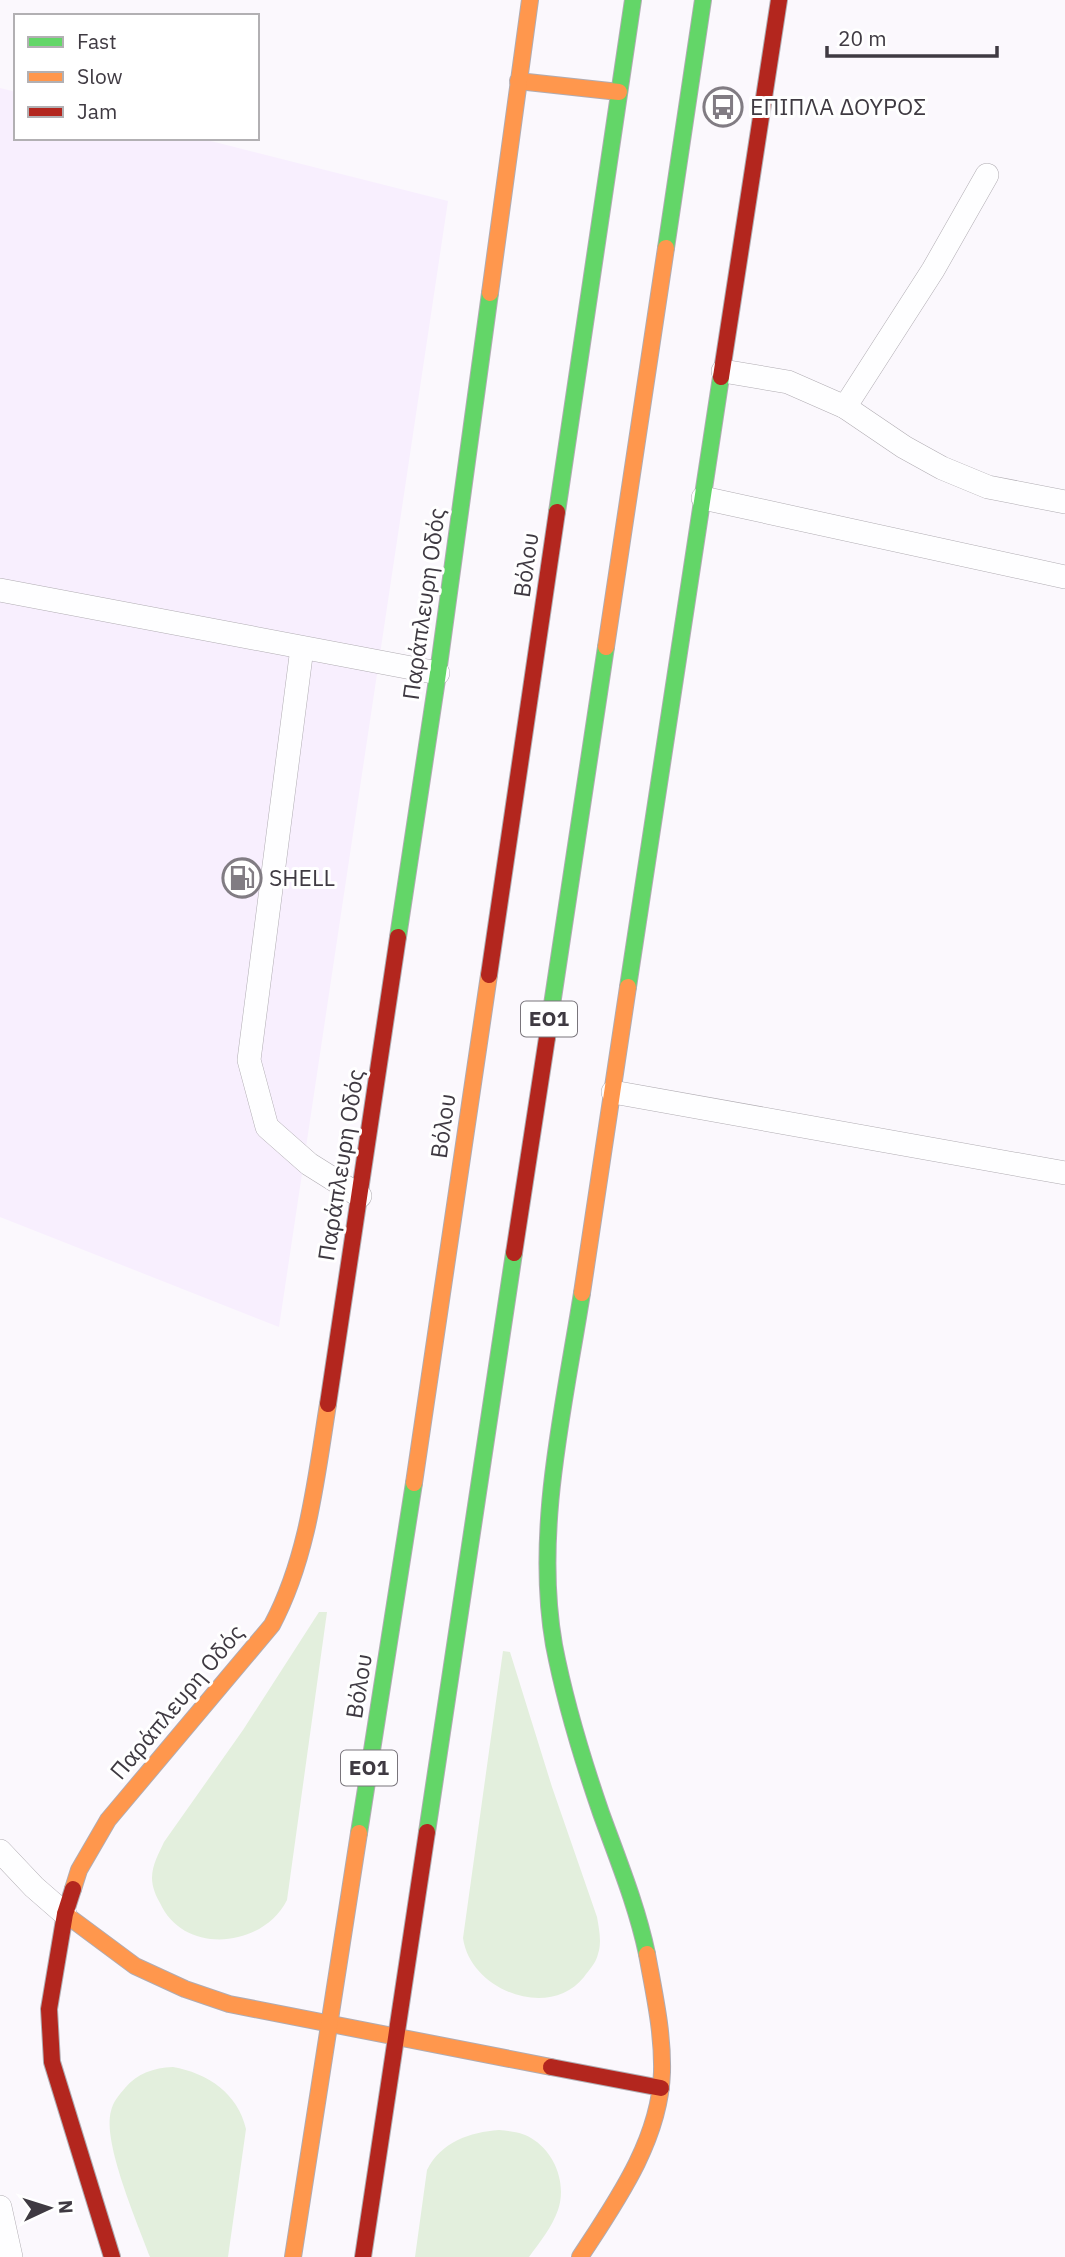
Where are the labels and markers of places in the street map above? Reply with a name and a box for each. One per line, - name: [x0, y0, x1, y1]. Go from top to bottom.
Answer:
- bus stop icon: ΕΠΙΠΛΑ ΔΟΥΡΟΣ: [702, 86, 744, 128]
- place label: ΕΠΙΠΛΑ ΔΟΥΡΟΣ: [750, 91, 926, 121]
- fuel station icon: SHELL: [221, 857, 263, 899]
- place label: SHELL: [269, 862, 335, 892]

